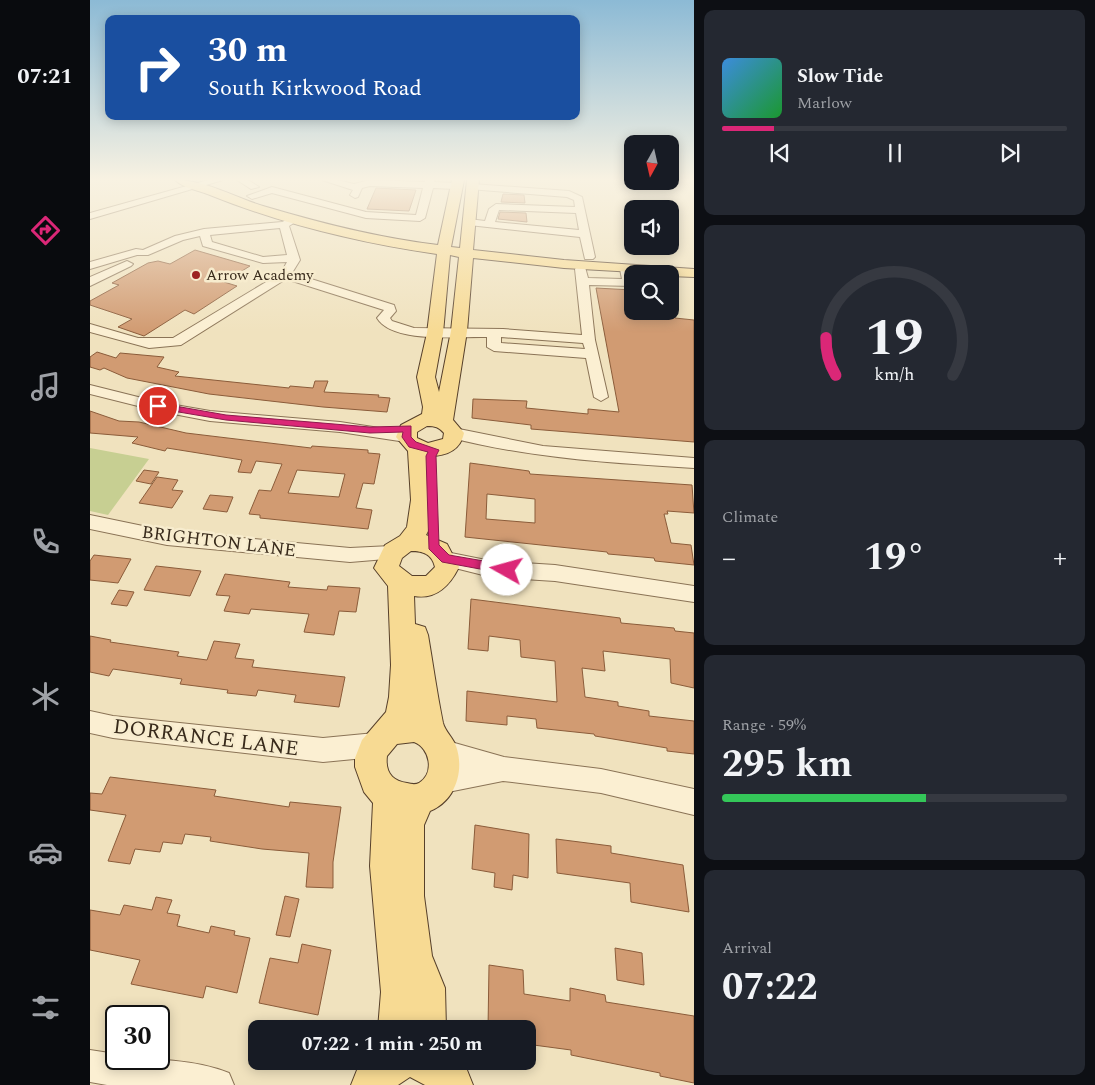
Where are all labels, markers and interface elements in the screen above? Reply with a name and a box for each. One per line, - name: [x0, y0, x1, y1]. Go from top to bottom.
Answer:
- text: 30 m: [208, 24, 288, 77]
- icon: right: [125, 35, 190, 100]
- text: 07:21: [17, 60, 73, 93]
- text: Slow Tide: [797, 62, 883, 91]
- text: South Kirkwood Road: [208, 72, 422, 105]
- text: Marlow: [797, 91, 852, 115]
- north arrow: [624, 135, 679, 190]
- map controls: [624, 135, 679, 320]
- icon: previous: [766, 139, 794, 167]
- icon: pause: [881, 139, 909, 167]
- icon: next: [996, 139, 1024, 167]
- button: sound: [624, 200, 679, 255]
- icon: directions: [28, 213, 63, 248]
- place label: Arrow Academy: [206, 264, 314, 287]
- button: search: [624, 265, 679, 320]
- marker: Arrow Academy: [190, 269, 202, 281]
- text: 19: [865, 299, 924, 378]
- text: km/h: [874, 361, 915, 388]
- icon: music: [28, 369, 63, 404]
- pin: [137, 385, 179, 427]
- icon: arrive: [144, 392, 172, 420]
- text: Climate: [722, 505, 778, 529]
- street label: BRIGHTON LANE: [140, 519, 298, 564]
- icon: phone: [28, 524, 63, 559]
- text: 19°: [864, 529, 925, 587]
- text: −: [722, 537, 736, 580]
- text: +: [1053, 537, 1067, 580]
- position arrow: [480, 543, 532, 595]
- icon: climate: [28, 679, 63, 714]
- street label: DORRANCE LANE: [111, 711, 301, 765]
- text: Range · 59%: [722, 713, 806, 737]
- text: 295 km: [722, 736, 853, 794]
- icon: car: [28, 835, 63, 870]
- text: Arrival: [722, 936, 772, 960]
- text: 07:22: [722, 959, 817, 1017]
- icon: filters: [28, 990, 63, 1025]
- speed limit sign: 30: [105, 1005, 170, 1070]
- text: 07:22 · 1 min · 250 m: [302, 1030, 482, 1059]

